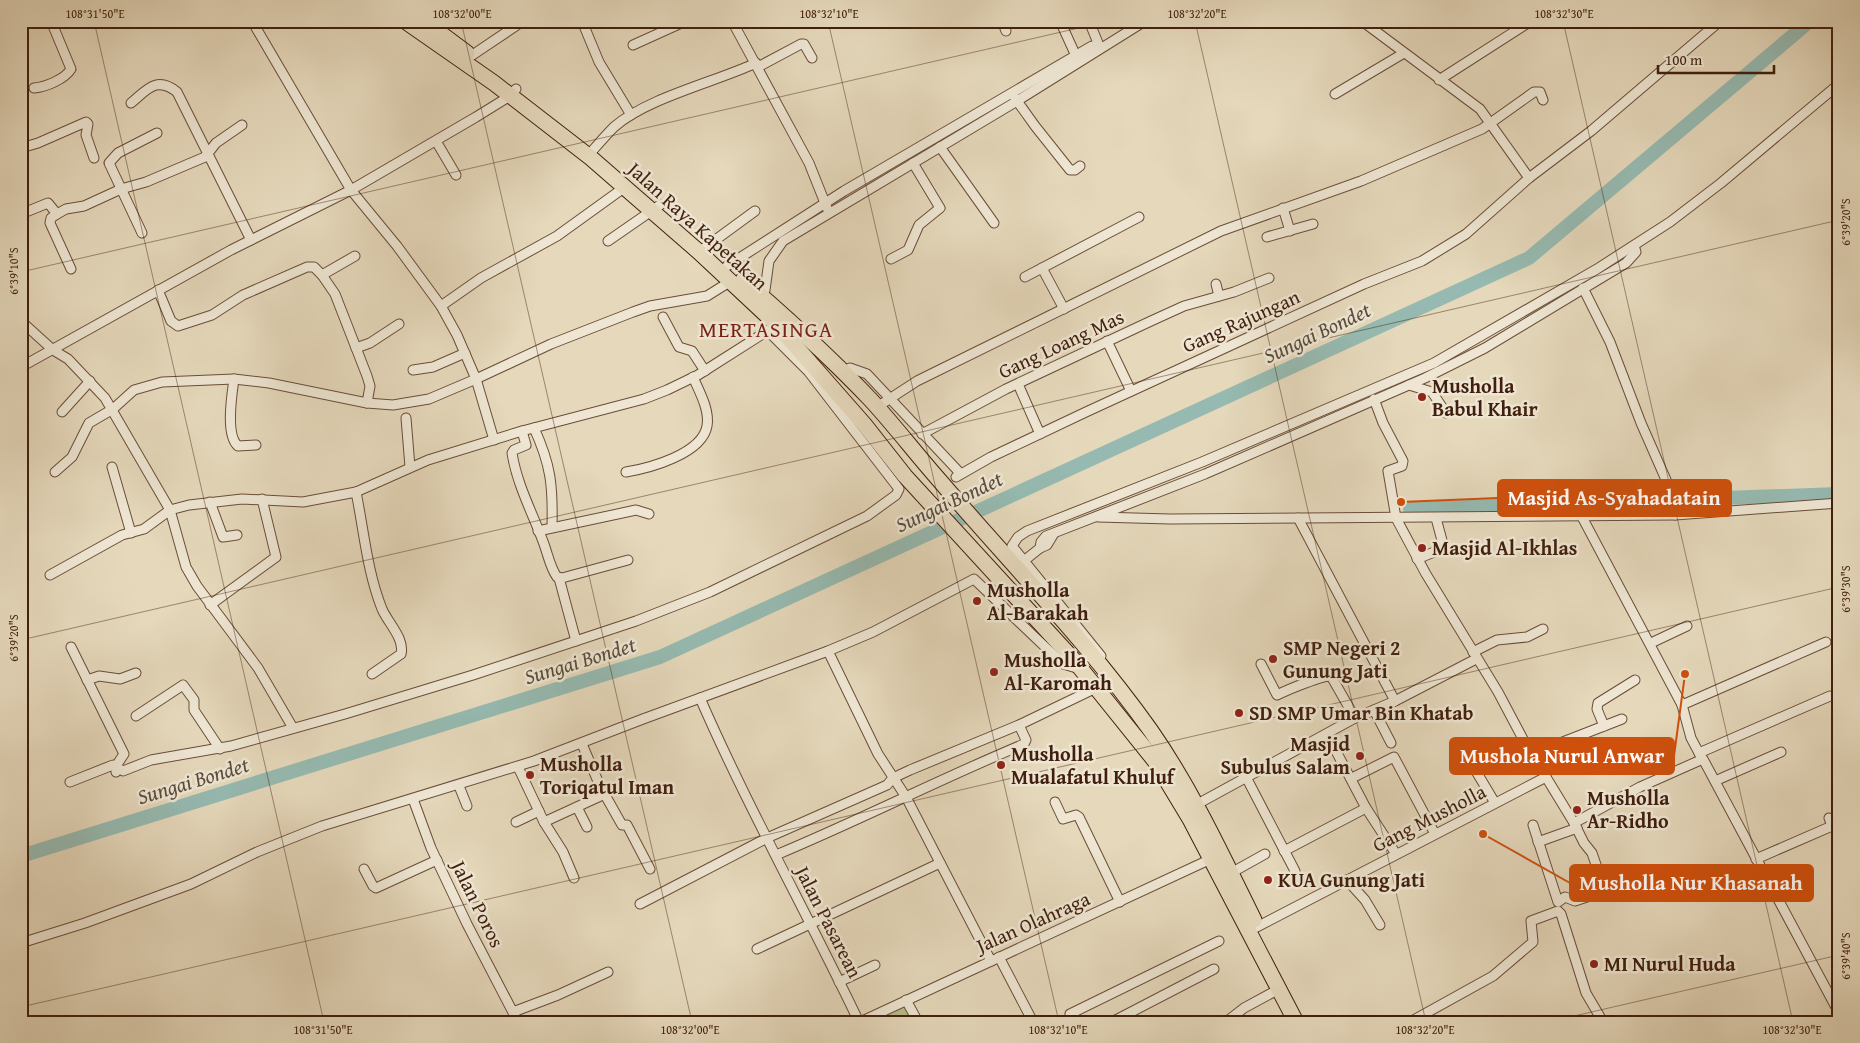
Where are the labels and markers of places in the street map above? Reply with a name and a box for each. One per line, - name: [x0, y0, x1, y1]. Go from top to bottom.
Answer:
- place label: Musholla Babul Khair: [1432, 371, 1538, 423]
- marker: Musholla Babul Khair: [1416, 391, 1428, 403]
- callout: Masjid As-Syahadatain: [1498, 480, 1731, 516]
- place label: Masjid Al-Ikhlas: [1432, 533, 1577, 562]
- marker: Masjid Al-Ikhlas: [1416, 542, 1428, 554]
- place label: Musholla Al-Barakah: [987, 575, 1089, 627]
- marker: Musholla Al-Barakah: [971, 595, 983, 607]
- place label: SMP Negeri 2 Gunung Jati: [1283, 633, 1400, 685]
- place label: Musholla Al-Karomah: [1004, 645, 1112, 697]
- marker: SMP Negeri 2 Gunung Jati: [1267, 653, 1279, 665]
- marker: Musholla Al-Karomah: [988, 666, 1000, 678]
- place label: SD SMP Umar Bin Khatab: [1249, 698, 1473, 727]
- marker: SD SMP Umar Bin Khatab: [1233, 707, 1245, 719]
- place label: Masjid Subulus Salam: [1221, 729, 1351, 781]
- callout: Mushola Nurul Anwar: [1450, 738, 1674, 774]
- place label: Musholla Mualafatul Khuluf: [1011, 739, 1176, 791]
- place label: Musholla Toriqatul Iman: [540, 749, 674, 801]
- marker: Masjid Subulus Salam: [1354, 750, 1366, 762]
- marker: Musholla Mualafatul Khuluf: [995, 759, 1007, 771]
- marker: Musholla Toriqatul Iman: [524, 769, 536, 781]
- place label: Musholla Ar-Ridho: [1587, 783, 1670, 835]
- marker: Musholla Ar-Ridho: [1571, 804, 1583, 816]
- place label: KUA Gunung Jati: [1278, 865, 1425, 894]
- callout: Musholla Nur Khasanah: [1570, 865, 1813, 901]
- marker: KUA Gunung Jati: [1262, 874, 1274, 886]
- place label: MI Nurul Huda: [1604, 949, 1736, 978]
- marker: MI Nurul Huda: [1588, 958, 1600, 970]

